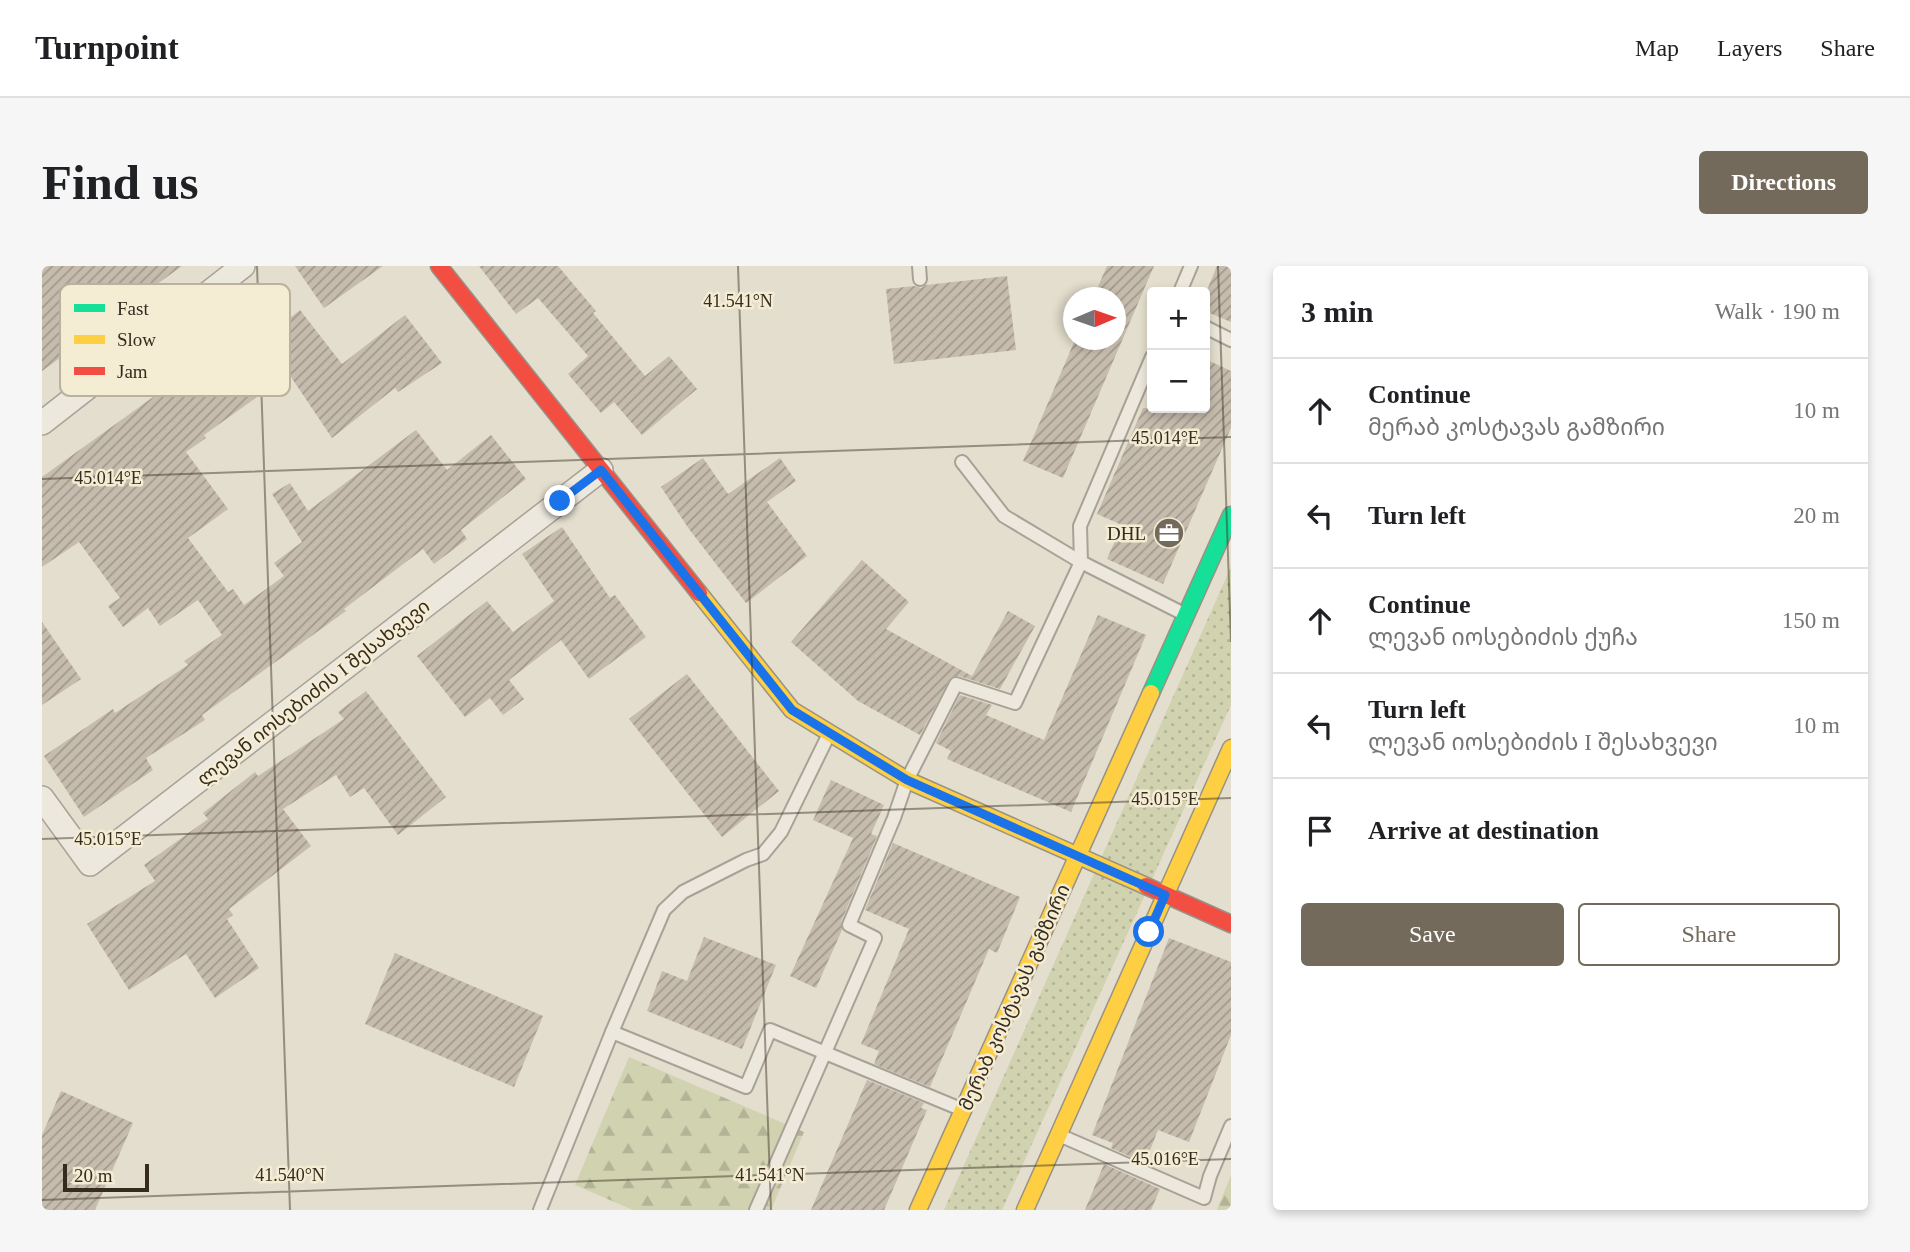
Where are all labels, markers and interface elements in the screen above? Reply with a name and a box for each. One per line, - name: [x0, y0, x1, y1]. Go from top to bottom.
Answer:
- text: Turnpoint: [35, 30, 179, 66]
- text: Map: [1635, 35, 1679, 61]
- text: Layers: [1717, 35, 1782, 61]
- text: Share: [1820, 35, 1875, 61]
- button: Directions: [1699, 151, 1868, 214]
- text: Find us: [42, 155, 199, 210]
- legend: [60, 284, 290, 396]
- north arrow: [1063, 287, 1126, 350]
- map controls: [1147, 287, 1210, 413]
- button: +: [1147, 287, 1210, 350]
- text: 41.541°N: [703, 291, 773, 311]
- text: 3 min: [1301, 295, 1374, 328]
- text: Fast: [117, 298, 149, 319]
- text: Walk · 190 m: [1715, 299, 1840, 324]
- text: Slow: [117, 329, 156, 350]
- button: −: [1147, 350, 1210, 413]
- text: Jam: [117, 361, 148, 382]
- text: Continue: [1368, 380, 1471, 409]
- icon: ahead: [1301, 392, 1339, 430]
- text: 10 m: [1793, 398, 1840, 423]
- text: მერაბ კოსტავას გამზირი: [1368, 415, 1665, 440]
- text: 45.014°E: [1131, 428, 1199, 448]
- text: 45.014°E: [74, 468, 142, 488]
- route end: [544, 485, 575, 516]
- icon: left: [1301, 497, 1339, 535]
- text: Turn left: [1368, 501, 1466, 530]
- text: 20 m: [1793, 503, 1840, 528]
- office icon: DHL: [1152, 516, 1186, 550]
- place label: DHL: [1107, 523, 1146, 544]
- text: Continue: [1368, 590, 1471, 619]
- street label: ლევან იოსებიძის I შესახვევი: [193, 595, 435, 791]
- icon: ahead: [1301, 602, 1339, 640]
- text: 150 m: [1782, 608, 1840, 633]
- text: ლევან იოსებიძის ქუჩა: [1368, 625, 1638, 650]
- text: Turn left: [1368, 695, 1466, 724]
- icon: left: [1301, 707, 1339, 745]
- text: 10 m: [1793, 713, 1840, 738]
- text: ლევან იოსებიძის I შესახვევი: [1368, 730, 1718, 755]
- text: 45.015°E: [1131, 789, 1199, 809]
- icon: arrive: [1301, 812, 1339, 850]
- text: Arrive at destination: [1368, 816, 1599, 845]
- text: 45.015°E: [74, 829, 142, 849]
- street label: მერაბ კოსტავას გამზირი: [955, 881, 1075, 1114]
- button: Save: [1301, 903, 1564, 966]
- button: Share: [1578, 903, 1840, 966]
- route start: [1133, 916, 1164, 947]
- text: 45.016°E: [1131, 1149, 1199, 1169]
- scale bar: [63, 1161, 149, 1193]
- text: 20 m: [74, 1165, 113, 1186]
- text: 41.540°N: [255, 1165, 325, 1185]
- text: 41.541°N: [735, 1165, 805, 1185]

